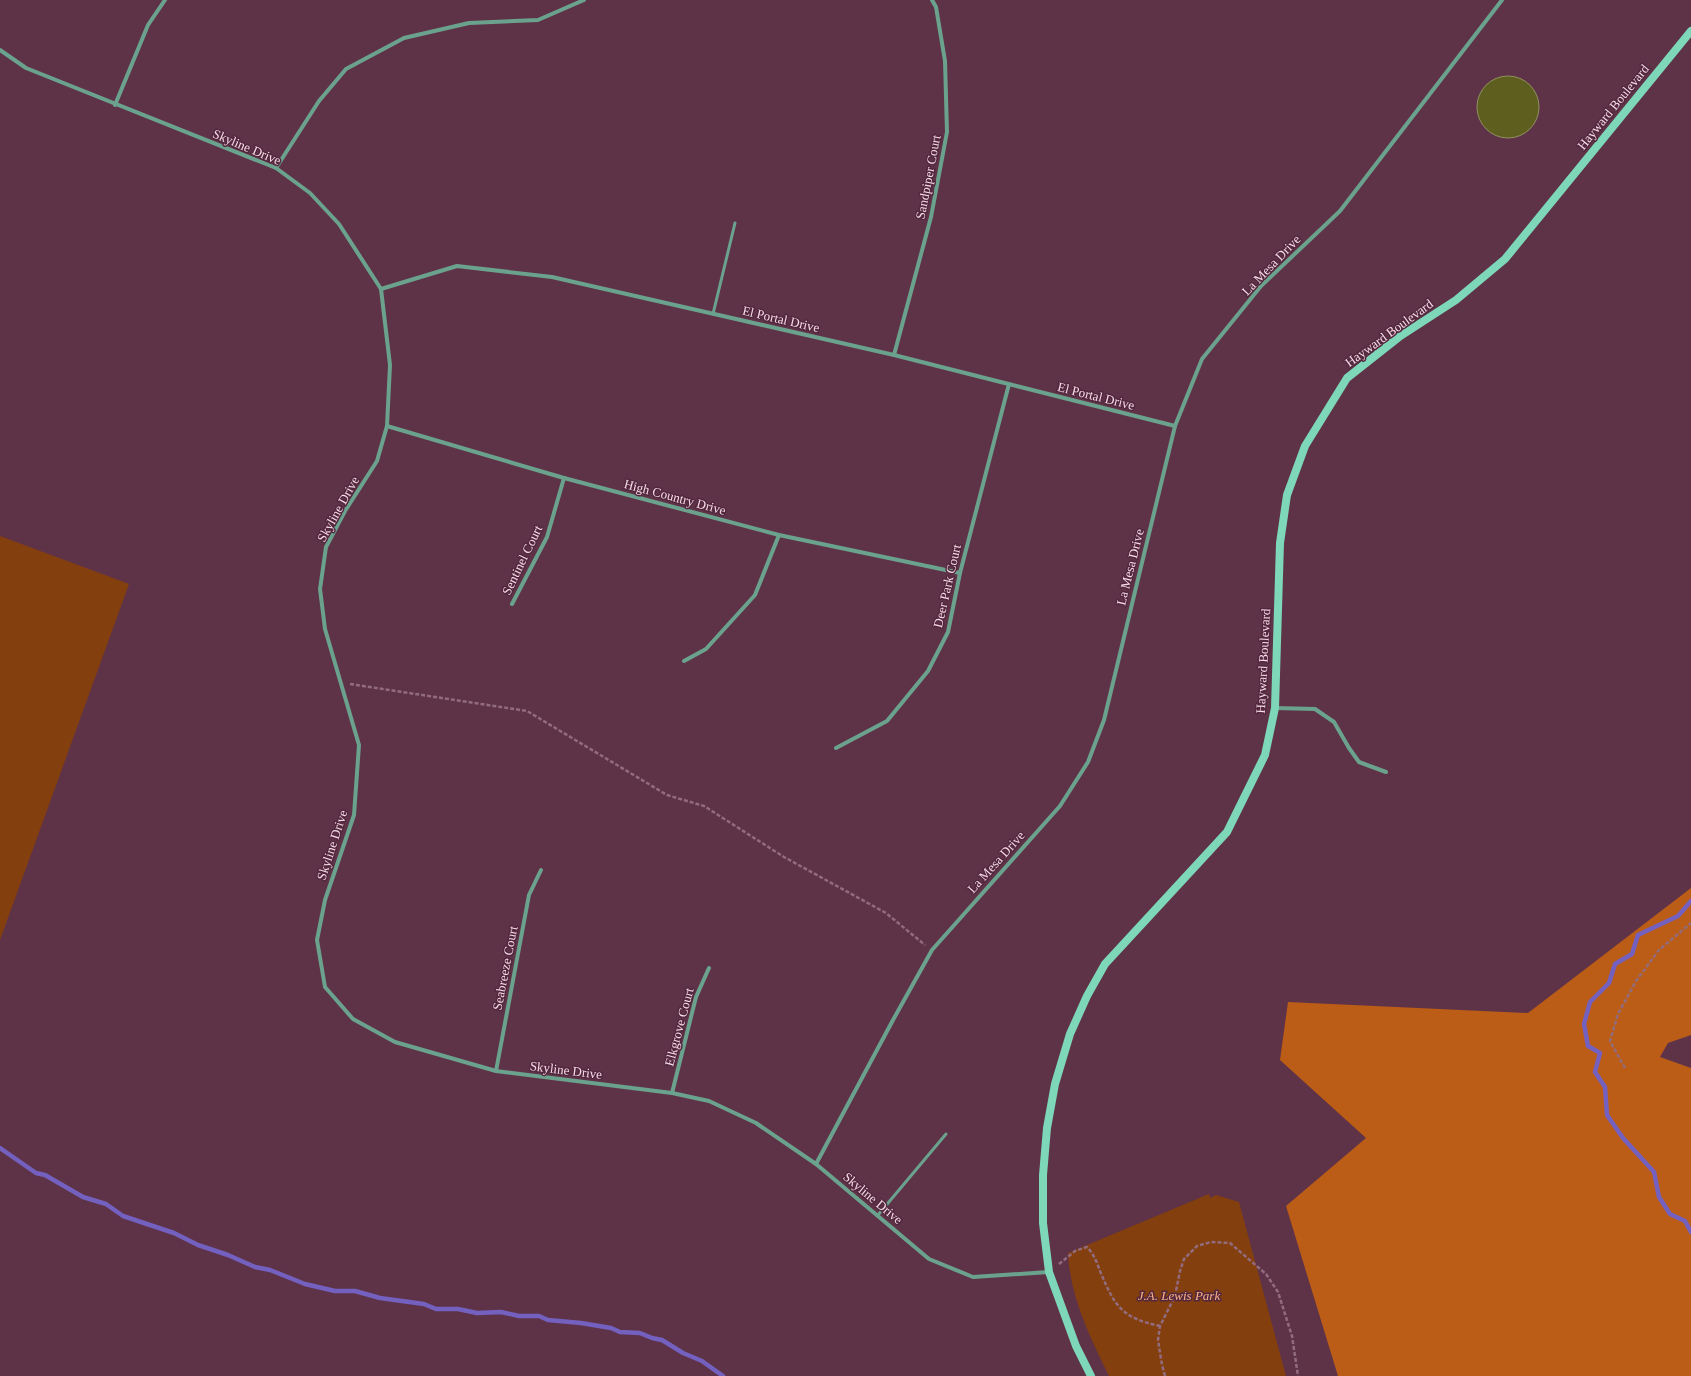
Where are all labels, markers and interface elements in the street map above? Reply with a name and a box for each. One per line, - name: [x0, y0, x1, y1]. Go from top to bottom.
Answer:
- street label: Hayward Boulevard: [1574, 61, 1652, 153]
- street label: Skyline Drive: [211, 126, 284, 168]
- street label: Sandpiper Court: [912, 133, 944, 220]
- street label: La Mesa Drive: [1239, 232, 1304, 298]
- street label: Hayward Boulevard: [1342, 296, 1436, 370]
- street label: El Portal Drive: [741, 303, 821, 335]
- street label: El Portal Drive: [1056, 379, 1136, 413]
- street label: Skyline Drive: [314, 473, 362, 544]
- street label: High Country Drive: [622, 476, 728, 518]
- street label: Sentinel Court: [499, 522, 545, 597]
- street label: La Mesa Drive: [1113, 527, 1147, 607]
- street label: Deer Park Court: [930, 542, 964, 629]
- street label: Hayward Boulevard: [1253, 608, 1273, 714]
- street label: Skyline Drive: [314, 808, 350, 882]
- street label: La Mesa Drive: [964, 828, 1028, 896]
- street label: Seabreeze Court: [489, 924, 521, 1011]
- street label: Elkgrove Court: [661, 986, 697, 1068]
- street label: Skyline Drive: [529, 1058, 603, 1082]
- street label: Skyline Drive: [840, 1169, 906, 1227]
- park label: J.A. Lewis Park: [1138, 1288, 1220, 1303]

